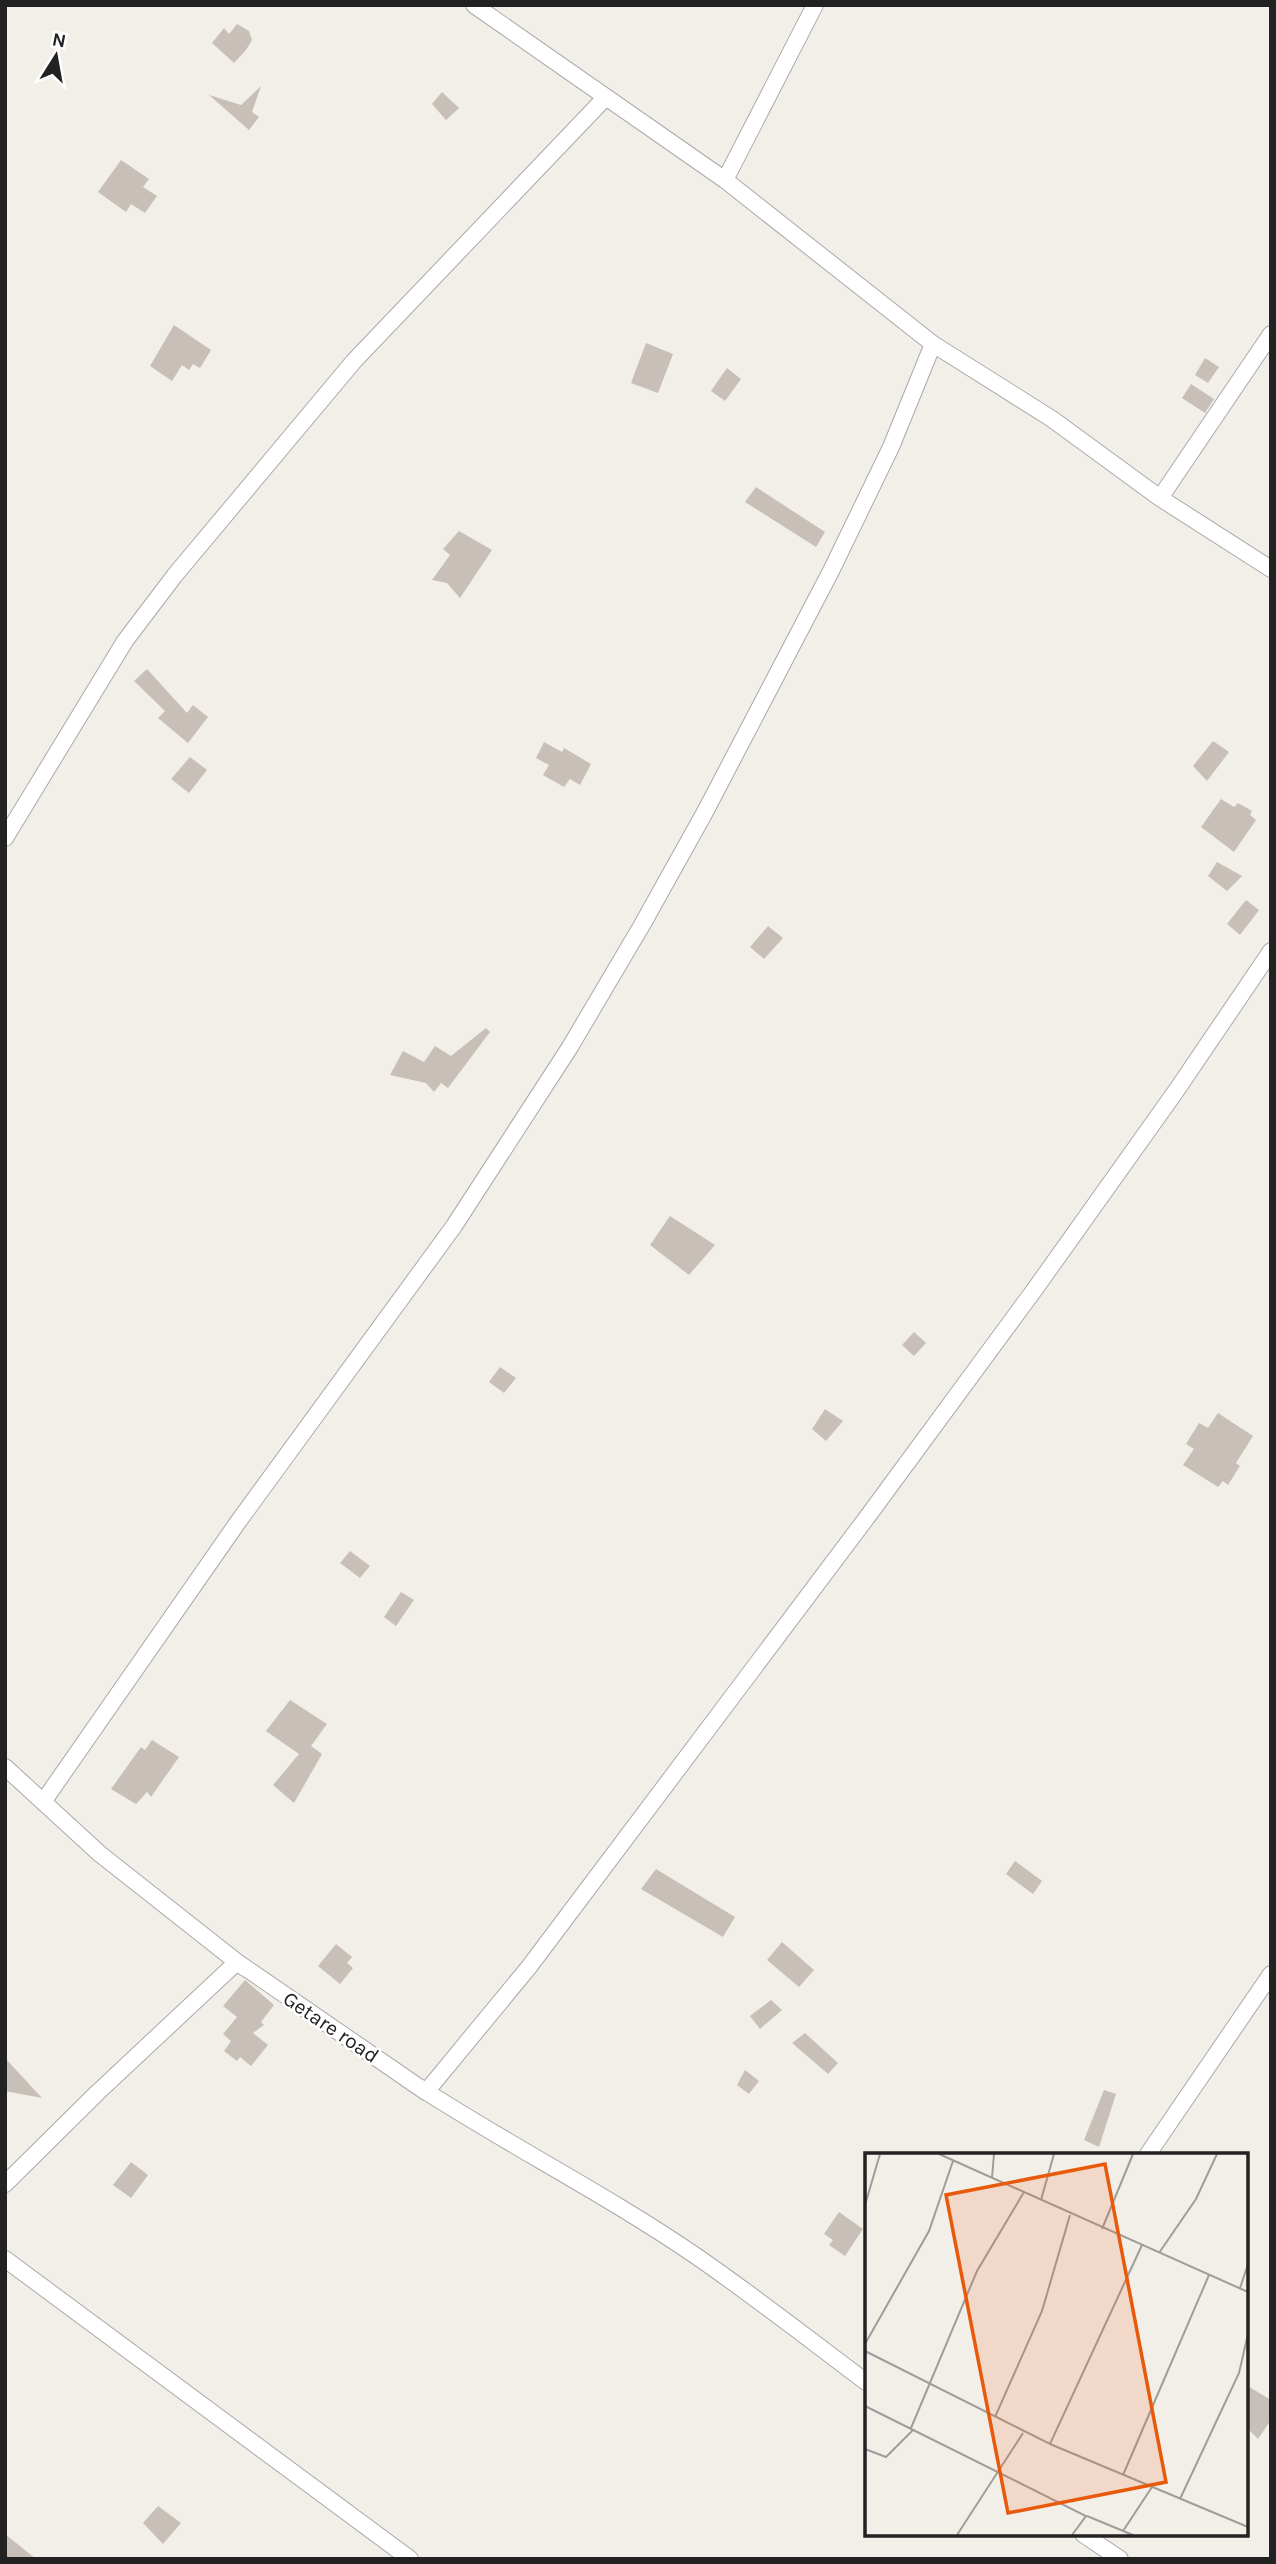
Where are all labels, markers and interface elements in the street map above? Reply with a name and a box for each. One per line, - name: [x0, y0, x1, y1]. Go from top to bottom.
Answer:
- north arrow: [21, 21, 91, 91]
- text: N: [50, 28, 68, 52]
- street label: Getare road: [279, 1986, 383, 2068]
- inset map: [865, 2153, 1248, 2536]

